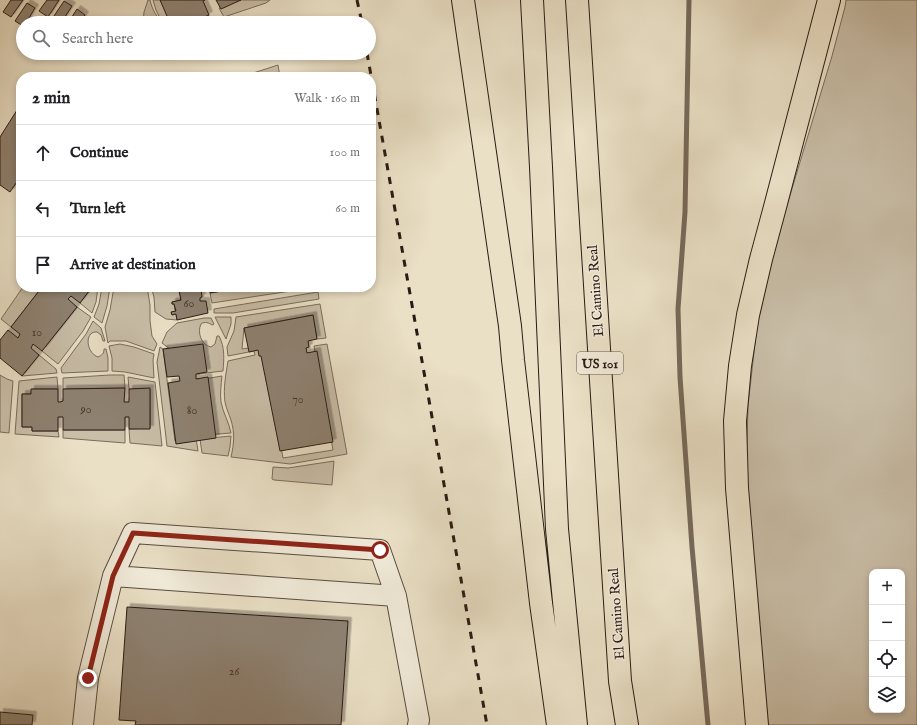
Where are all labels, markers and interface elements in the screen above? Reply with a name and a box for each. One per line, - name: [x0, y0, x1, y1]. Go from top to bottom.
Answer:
- search box: [16, 16, 376, 60]
- icon: search: [30, 27, 52, 49]
- text: Search here: [62, 29, 133, 48]
- text: 2 min: [32, 88, 70, 109]
- text: Walk · 160 m: [294, 90, 360, 107]
- icon: ahead: [32, 142, 54, 164]
- text: Continue: [70, 143, 128, 162]
- text: 100 m: [330, 144, 360, 161]
- icon: left: [32, 198, 54, 220]
- text: Turn left: [70, 199, 126, 218]
- text: 60 m: [335, 200, 360, 217]
- street label: El Camino Real: [584, 244, 608, 338]
- icon: arrive: [32, 254, 54, 276]
- text: Arrive at destination: [70, 255, 196, 274]
- house number: 60: [184, 296, 195, 311]
- house number: 10: [32, 325, 42, 340]
- road number: US 101: [577, 352, 623, 374]
- house number: 70: [292, 392, 304, 407]
- house number: 90: [79, 402, 92, 417]
- house number: 80: [187, 403, 197, 418]
- route start: [371, 541, 389, 559]
- street label: El Camino Real: [605, 567, 629, 661]
- map controls: [869, 569, 905, 713]
- button: +: [869, 569, 905, 605]
- button: −: [869, 605, 905, 641]
- button: locate: [869, 641, 905, 677]
- house number: 26: [229, 664, 240, 679]
- route end: [79, 669, 97, 687]
- button: layers: [869, 677, 905, 713]

